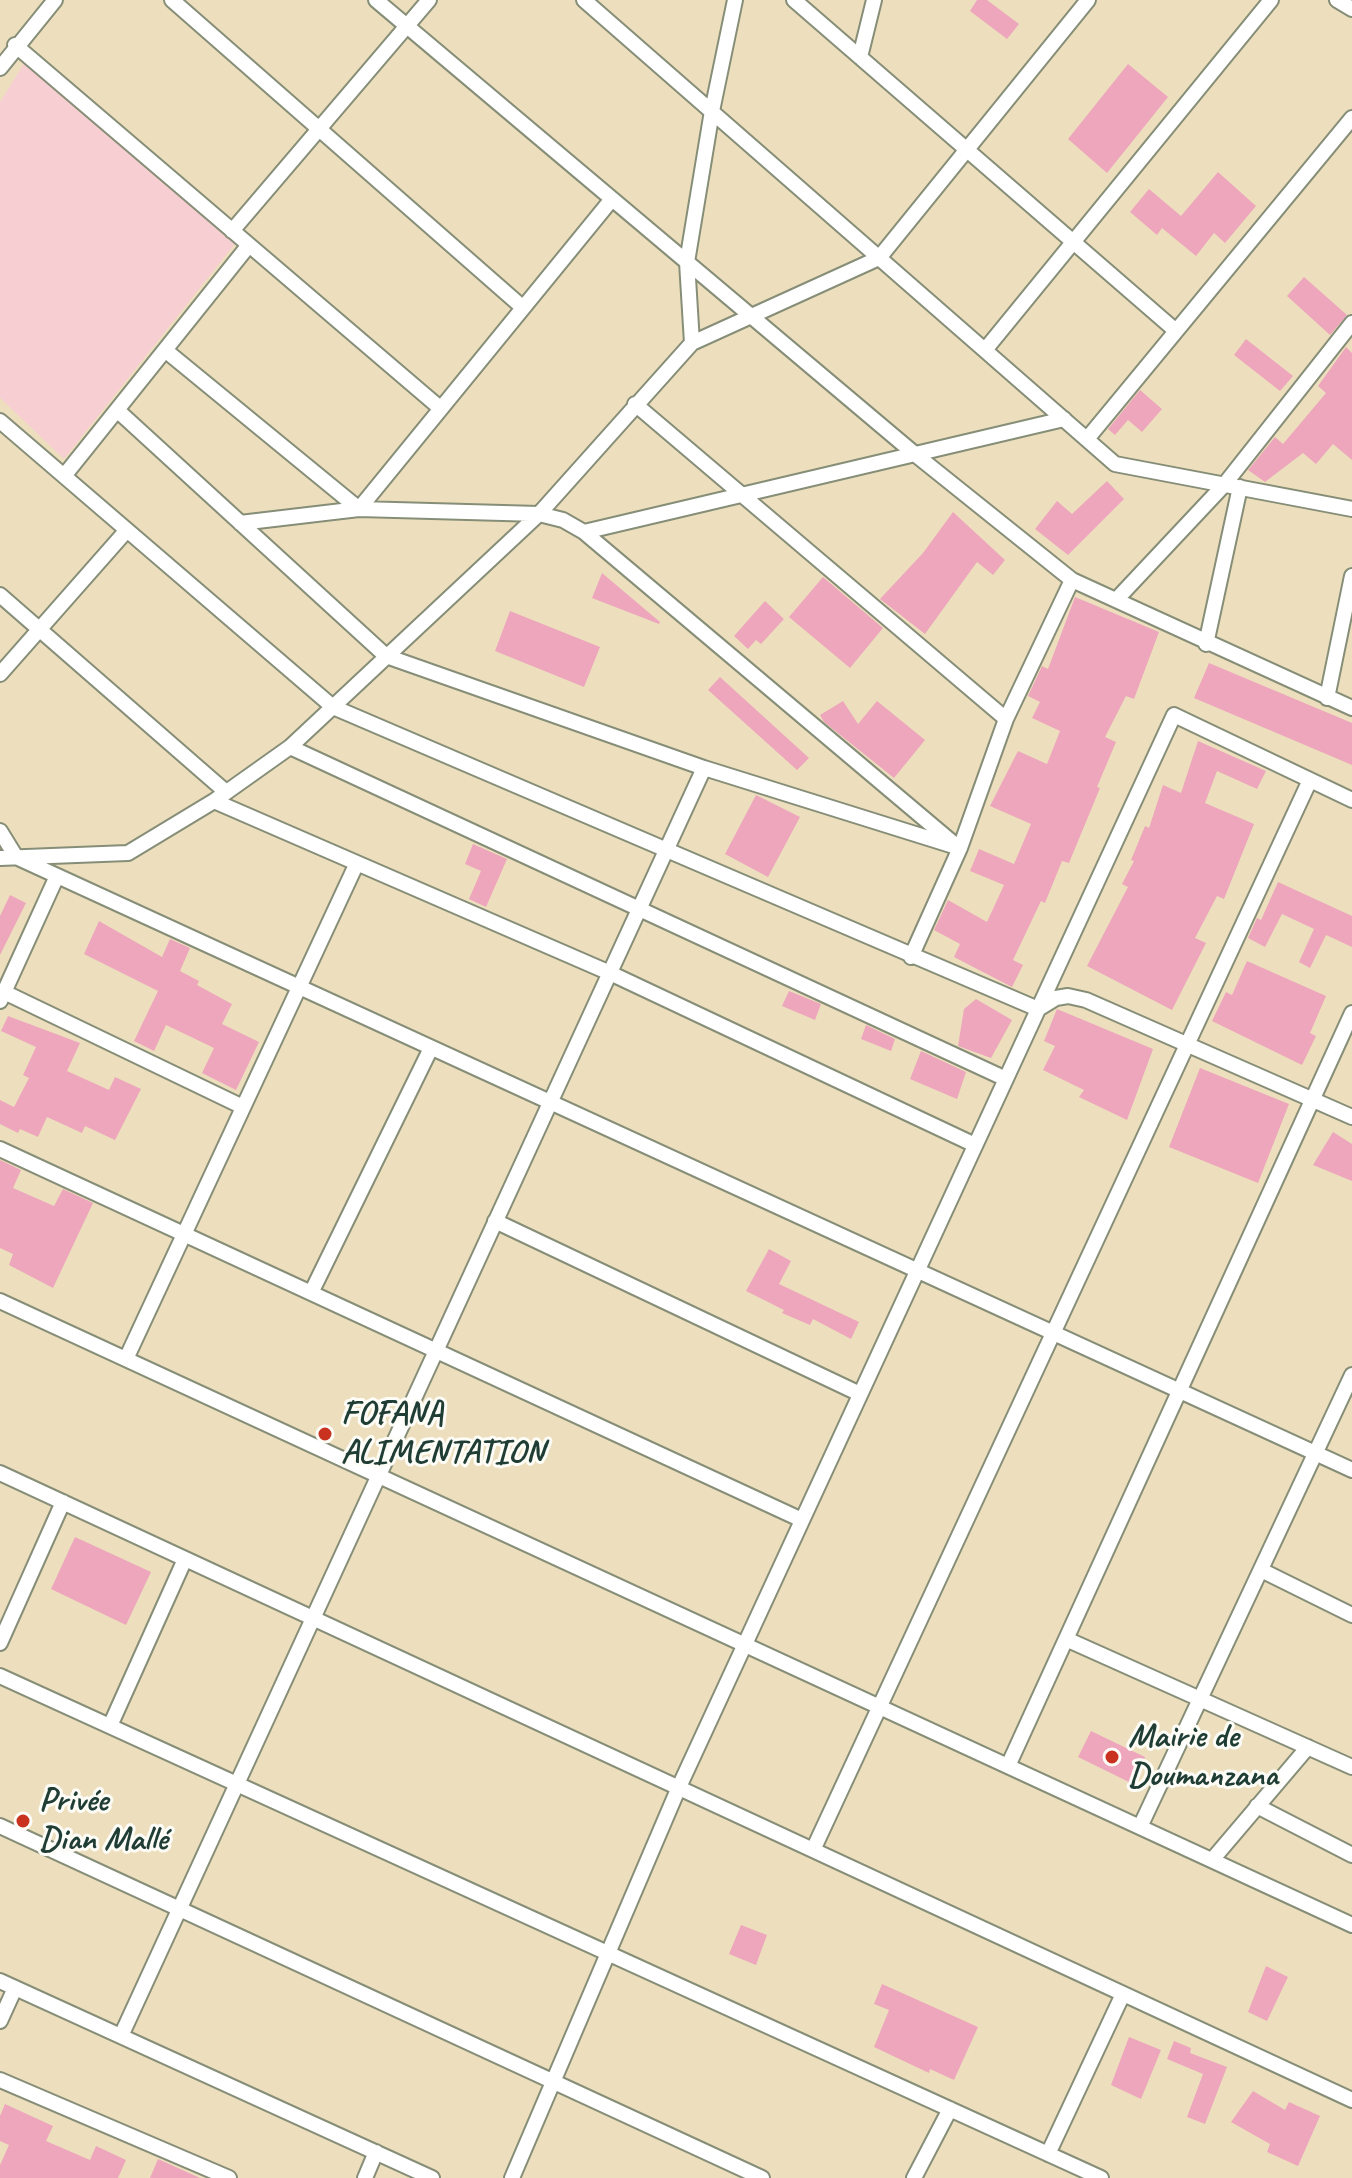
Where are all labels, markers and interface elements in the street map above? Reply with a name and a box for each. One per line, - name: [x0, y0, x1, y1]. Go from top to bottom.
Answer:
- place label: FOFANA ALIMENTATION: [341, 1394, 545, 1474]
- marker: FOFANA ALIMENTATION: [316, 1425, 334, 1443]
- place label: Mairie de Doumanzana: [1128, 1717, 1278, 1796]
- marker: Mairie de Doumanzana: [1103, 1748, 1121, 1766]
- place label: Privée Dian Mallé: [39, 1781, 167, 1860]
- marker: Privée Dian Mallé: [14, 1812, 32, 1830]

